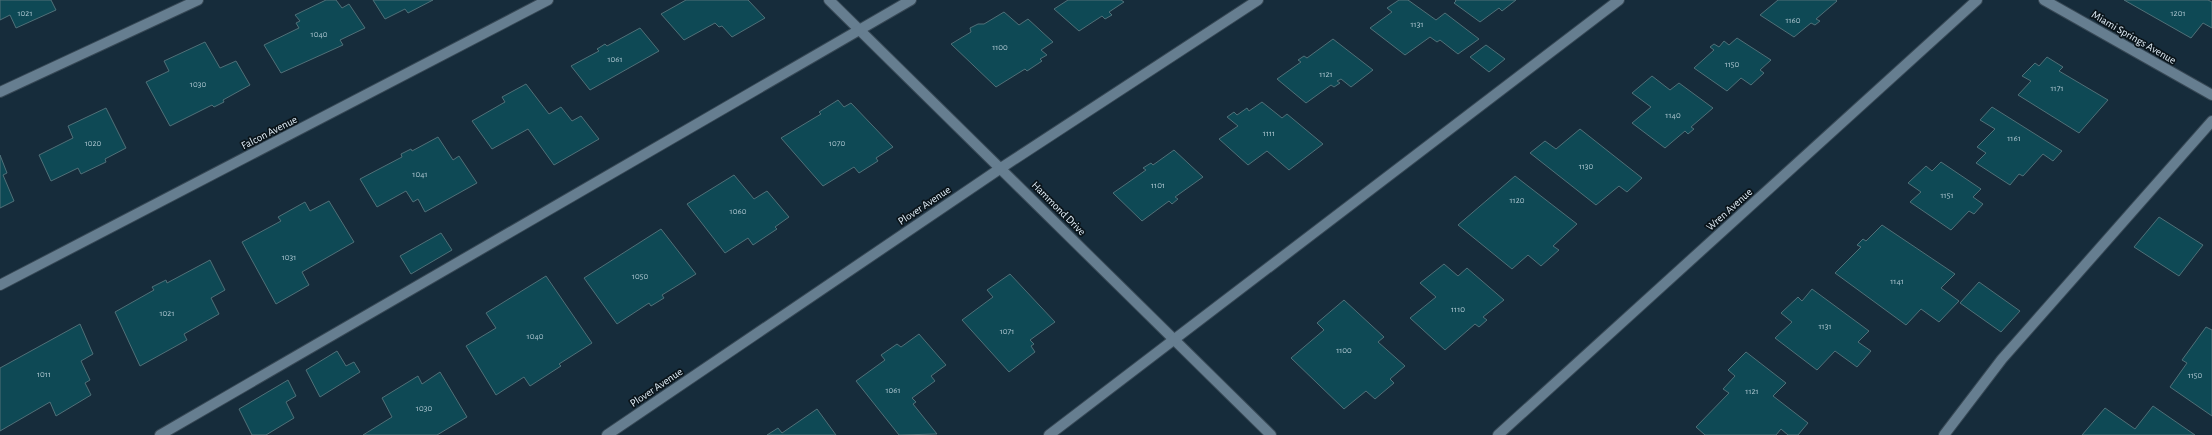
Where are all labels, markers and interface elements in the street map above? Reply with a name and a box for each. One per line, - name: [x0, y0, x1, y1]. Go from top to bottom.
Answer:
- house number: 1021: [17, 9, 33, 18]
- street label: Miami Springs Avenue: [2090, 9, 2178, 66]
- house number: 1201: [2170, 9, 2186, 18]
- house number: 1160: [1785, 16, 1801, 25]
- house number: 1131: [1411, 20, 1424, 29]
- house number: 1040: [311, 30, 328, 39]
- house number: 1100: [992, 43, 1008, 52]
- house number: 1061: [607, 55, 623, 64]
- house number: 1150: [1725, 60, 1740, 69]
- house number: 1121: [1319, 70, 1333, 79]
- house number: 1030: [190, 80, 206, 89]
- house number: 1171: [2050, 84, 2064, 93]
- house number: 1140: [1665, 111, 1681, 120]
- street label: Falcon Avenue: [239, 114, 299, 151]
- house number: 1111: [1263, 129, 1275, 138]
- house number: 1161: [2007, 134, 2021, 143]
- house number: 1020: [85, 139, 102, 148]
- house number: 1070: [829, 139, 845, 148]
- house number: 1130: [1579, 162, 1594, 171]
- house number: 1041: [412, 170, 428, 179]
- street label: Hammond Drive: [1030, 179, 1088, 237]
- house number: 1101: [1151, 181, 1165, 190]
- street label: Plover Avenue: [896, 184, 953, 227]
- street label: Wren Avenue: [1704, 186, 1754, 233]
- house number: 1151: [1940, 191, 1954, 200]
- house number: 1120: [1509, 196, 1525, 205]
- house number: 1060: [730, 207, 747, 216]
- house number: 1031: [282, 253, 296, 262]
- house number: 1050: [632, 272, 648, 281]
- house number: 1141: [1890, 277, 1904, 286]
- house number: 1110: [1451, 305, 1465, 314]
- house number: 1021: [159, 309, 175, 318]
- house number: 1131: [1819, 322, 1832, 331]
- house number: 1071: [1000, 327, 1014, 336]
- house number: 1040: [527, 332, 544, 341]
- house number: 1100: [1336, 346, 1352, 355]
- street label: Plover Avenue: [628, 366, 685, 409]
- house number: 1011: [37, 370, 51, 379]
- house number: 1150: [2188, 371, 2203, 380]
- house number: 1061: [885, 386, 901, 395]
- house number: 1121: [1745, 387, 1759, 396]
- house number: 1030: [416, 404, 432, 413]

